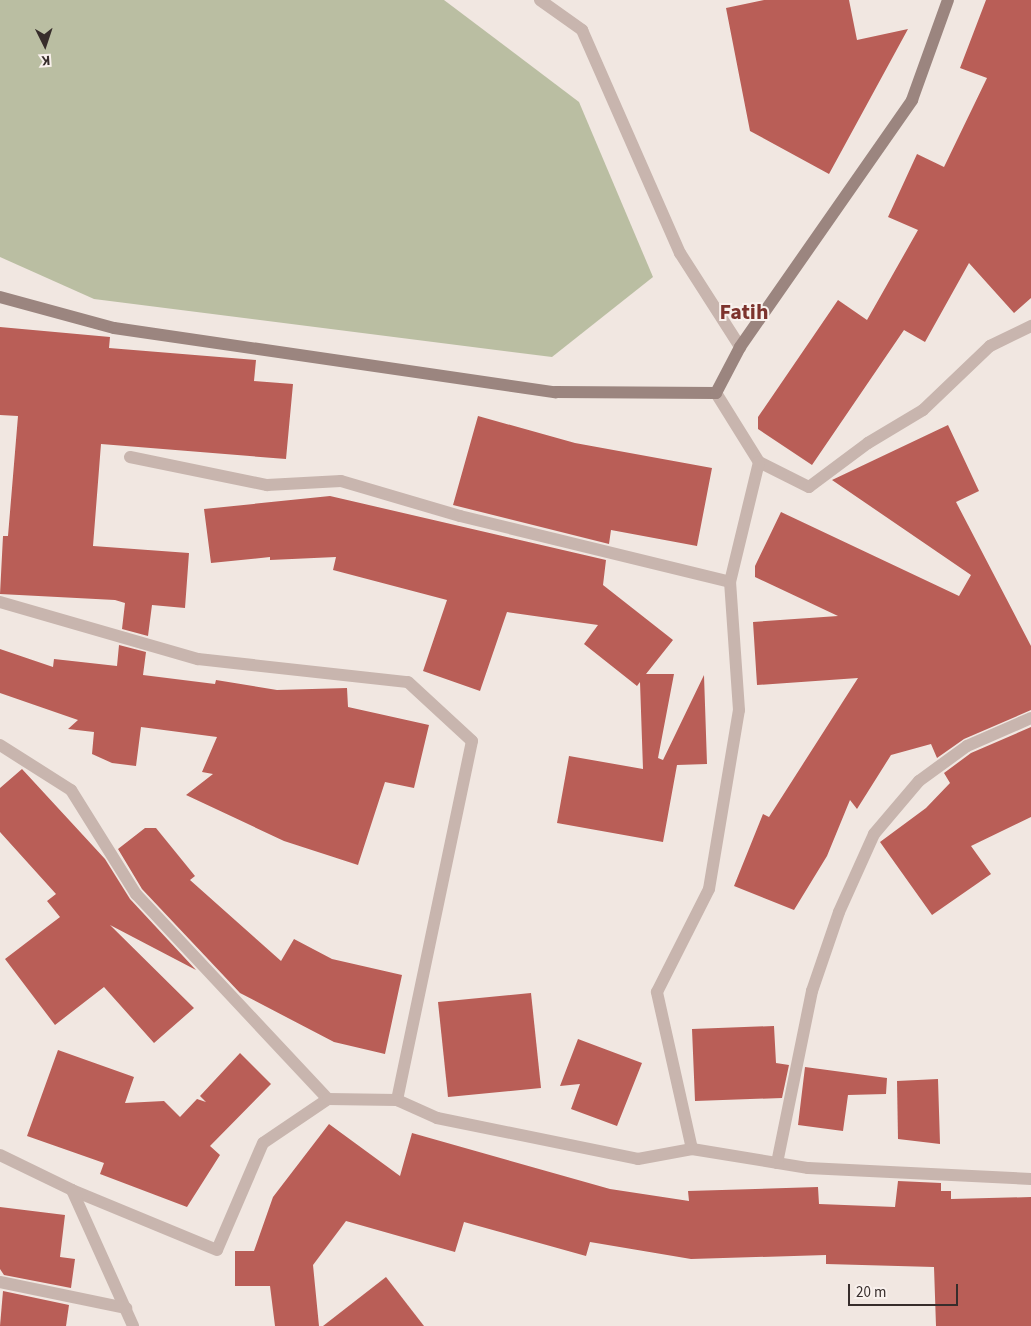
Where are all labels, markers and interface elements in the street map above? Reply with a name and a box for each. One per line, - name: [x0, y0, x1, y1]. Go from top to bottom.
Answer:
- north arrow: [20, 20, 70, 70]
- text: K: [41, 50, 51, 70]
- district label: Fatih: [720, 300, 768, 326]
- scale bar: [851, 1274, 961, 1306]
- text: 20 m: [856, 1282, 886, 1303]

